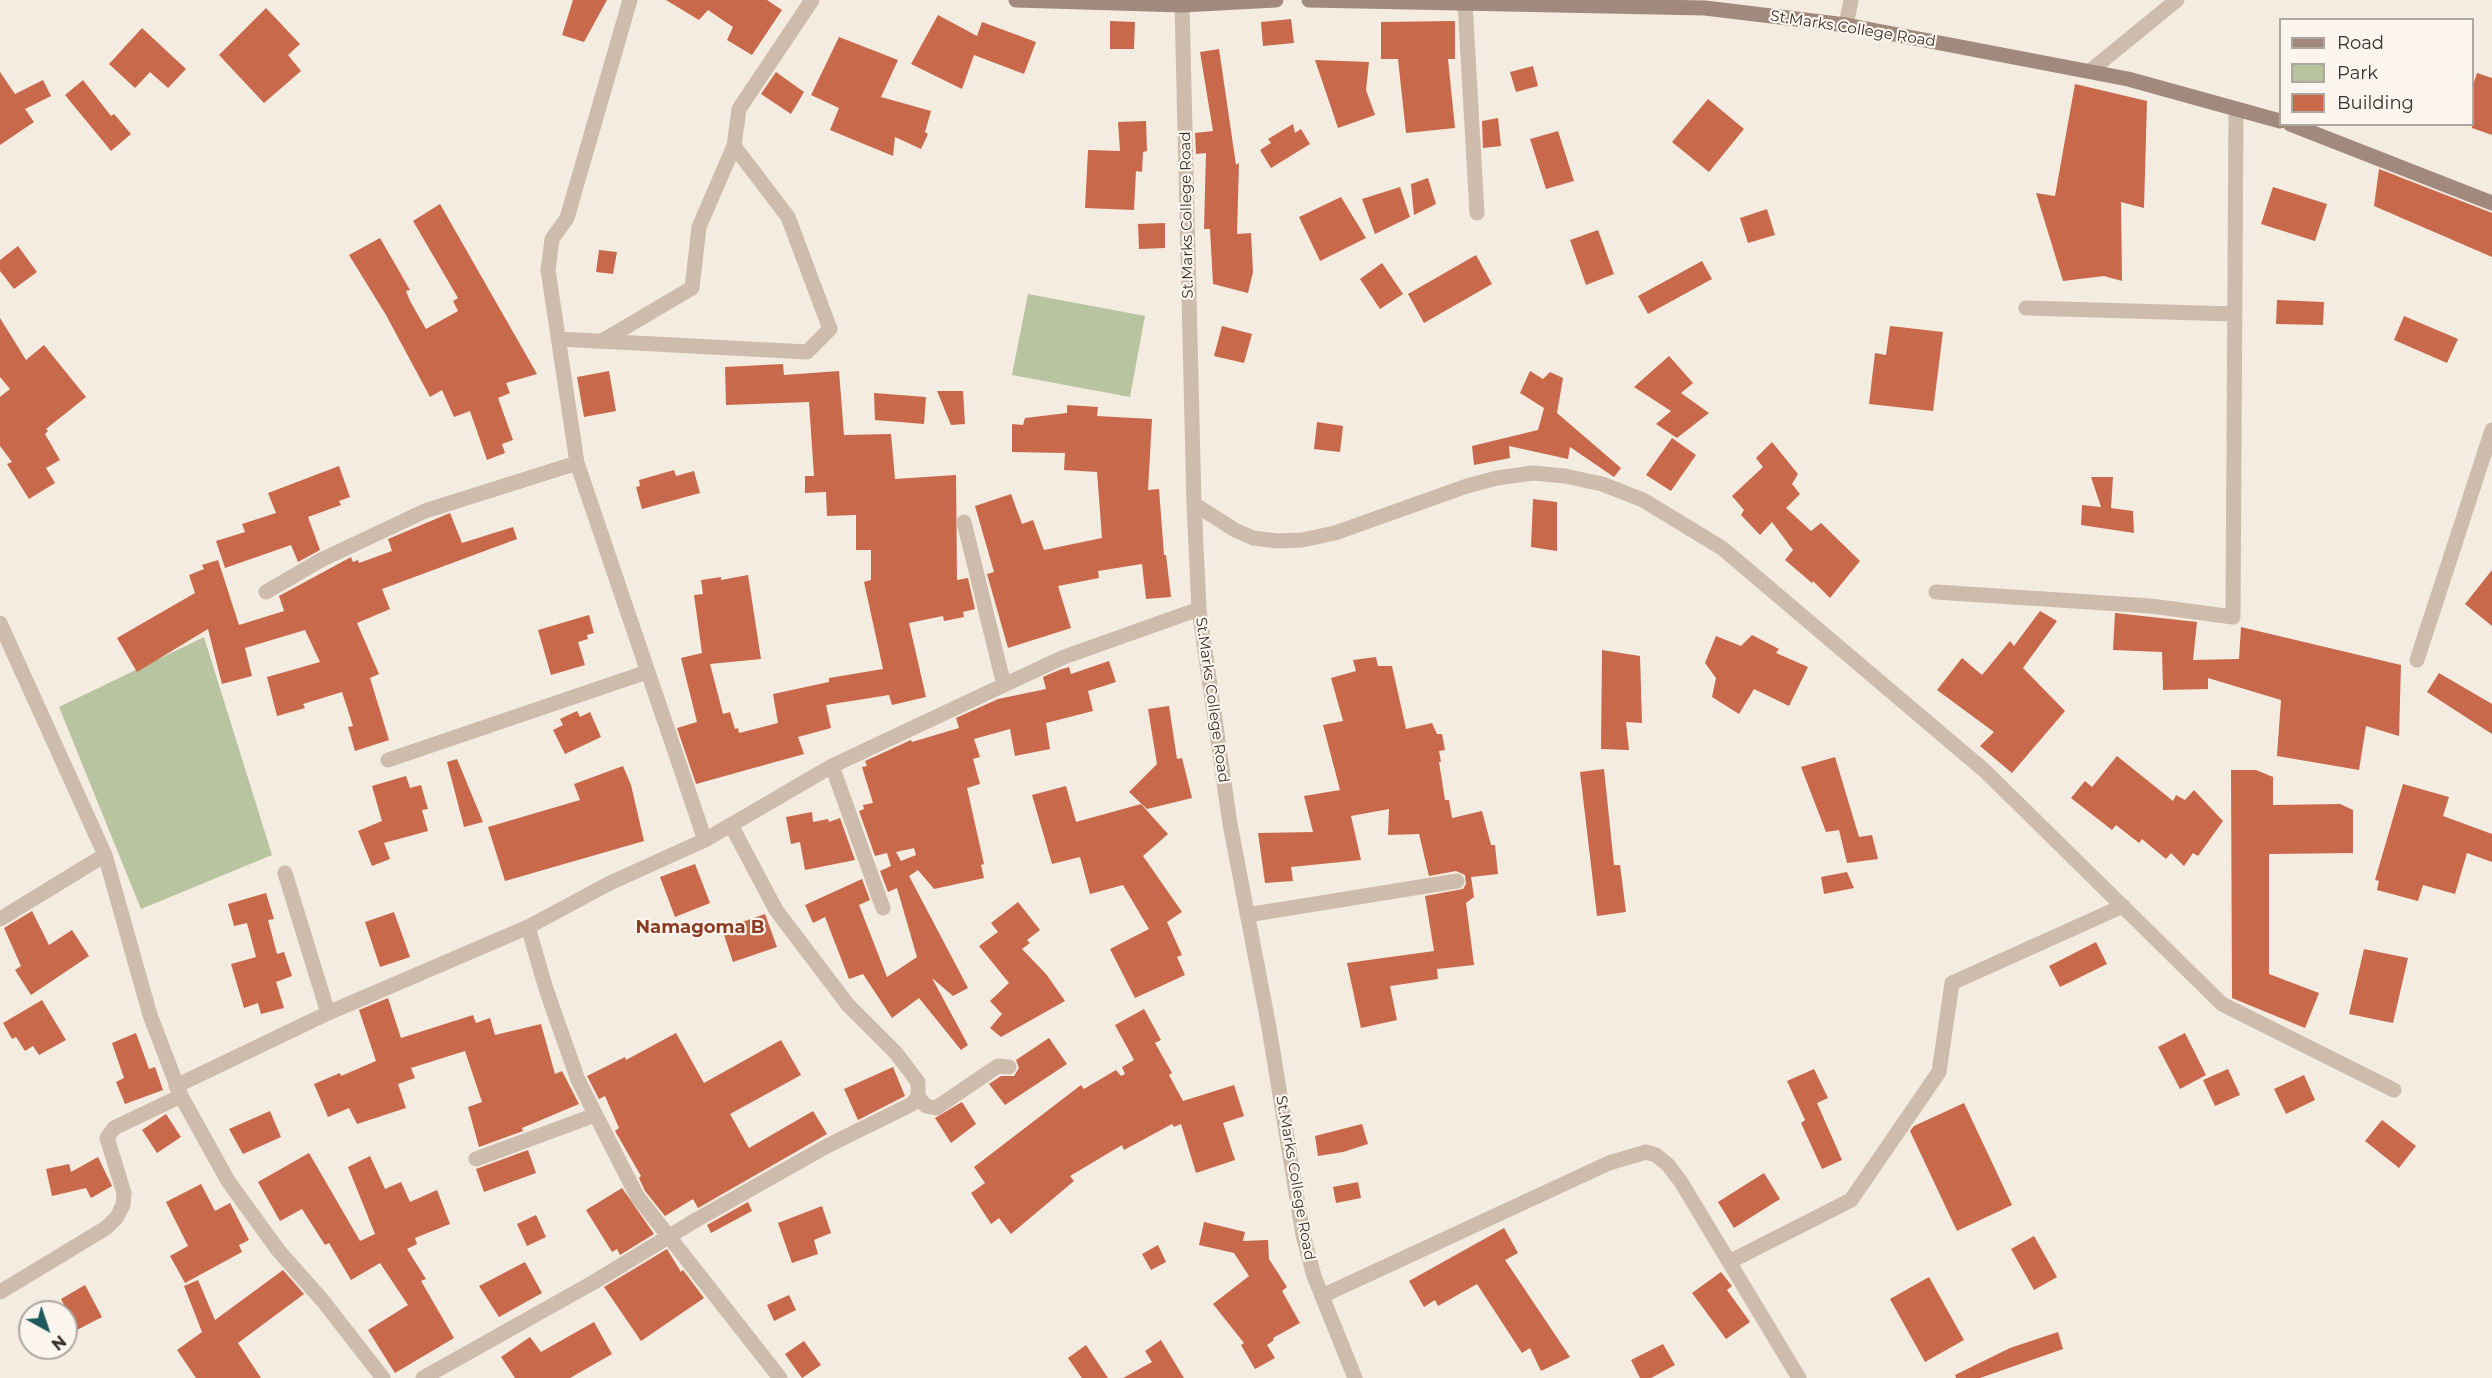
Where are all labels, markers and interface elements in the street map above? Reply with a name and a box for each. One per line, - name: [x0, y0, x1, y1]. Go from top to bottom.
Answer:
- street label: St.Marks College Road: [1769, 7, 1937, 51]
- legend: [2279, 18, 2474, 126]
- text: Road: [2337, 32, 2384, 54]
- text: Park: [2337, 62, 2378, 84]
- text: Building: [2337, 92, 2414, 114]
- street label: St.Marks College Road: [1177, 131, 1197, 299]
- street label: St.Marks College Road: [1191, 616, 1233, 784]
- district label: Namagoma B: [636, 917, 764, 939]
- street label: St.Marks College Road: [1272, 1094, 1318, 1262]
- north arrow: [18, 1300, 78, 1360]
- text: N: [48, 1331, 70, 1354]

